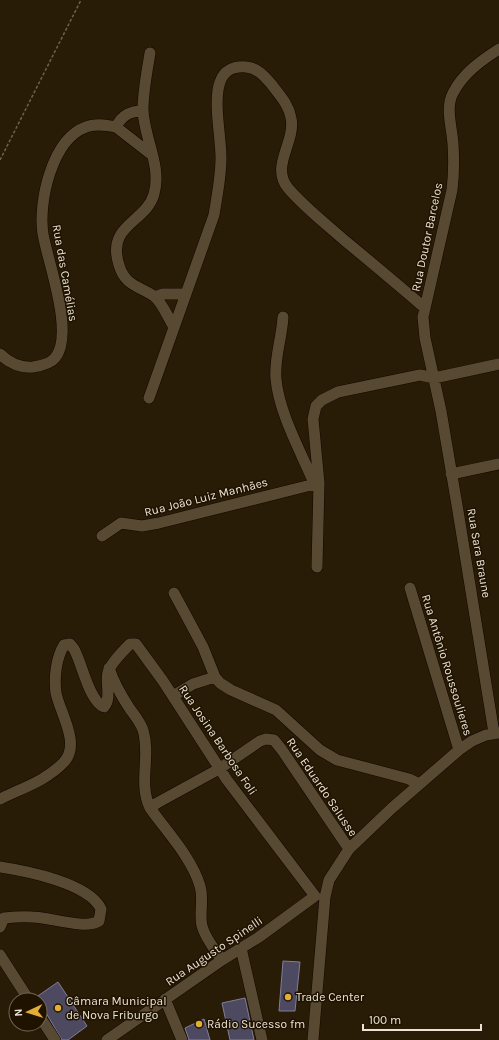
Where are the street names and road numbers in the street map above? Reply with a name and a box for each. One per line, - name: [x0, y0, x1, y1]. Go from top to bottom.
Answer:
- street label: Rua Doutor Barcelos: [409, 181, 445, 293]
- street label: Rua das Camélias: [50, 223, 80, 323]
- street label: Rua João Luiz Manhães: [143, 475, 269, 519]
- street label: Rua Sara Braune: [464, 507, 494, 599]
- street label: Rua Antônio Roussoulieres: [419, 593, 475, 737]
- street label: Rua Josina Barbosa Foli: [176, 682, 260, 798]
- street label: Rua Eduardo Salusse: [284, 735, 360, 839]
- street label: Rua Augusto Spinelli: [163, 913, 265, 989]

